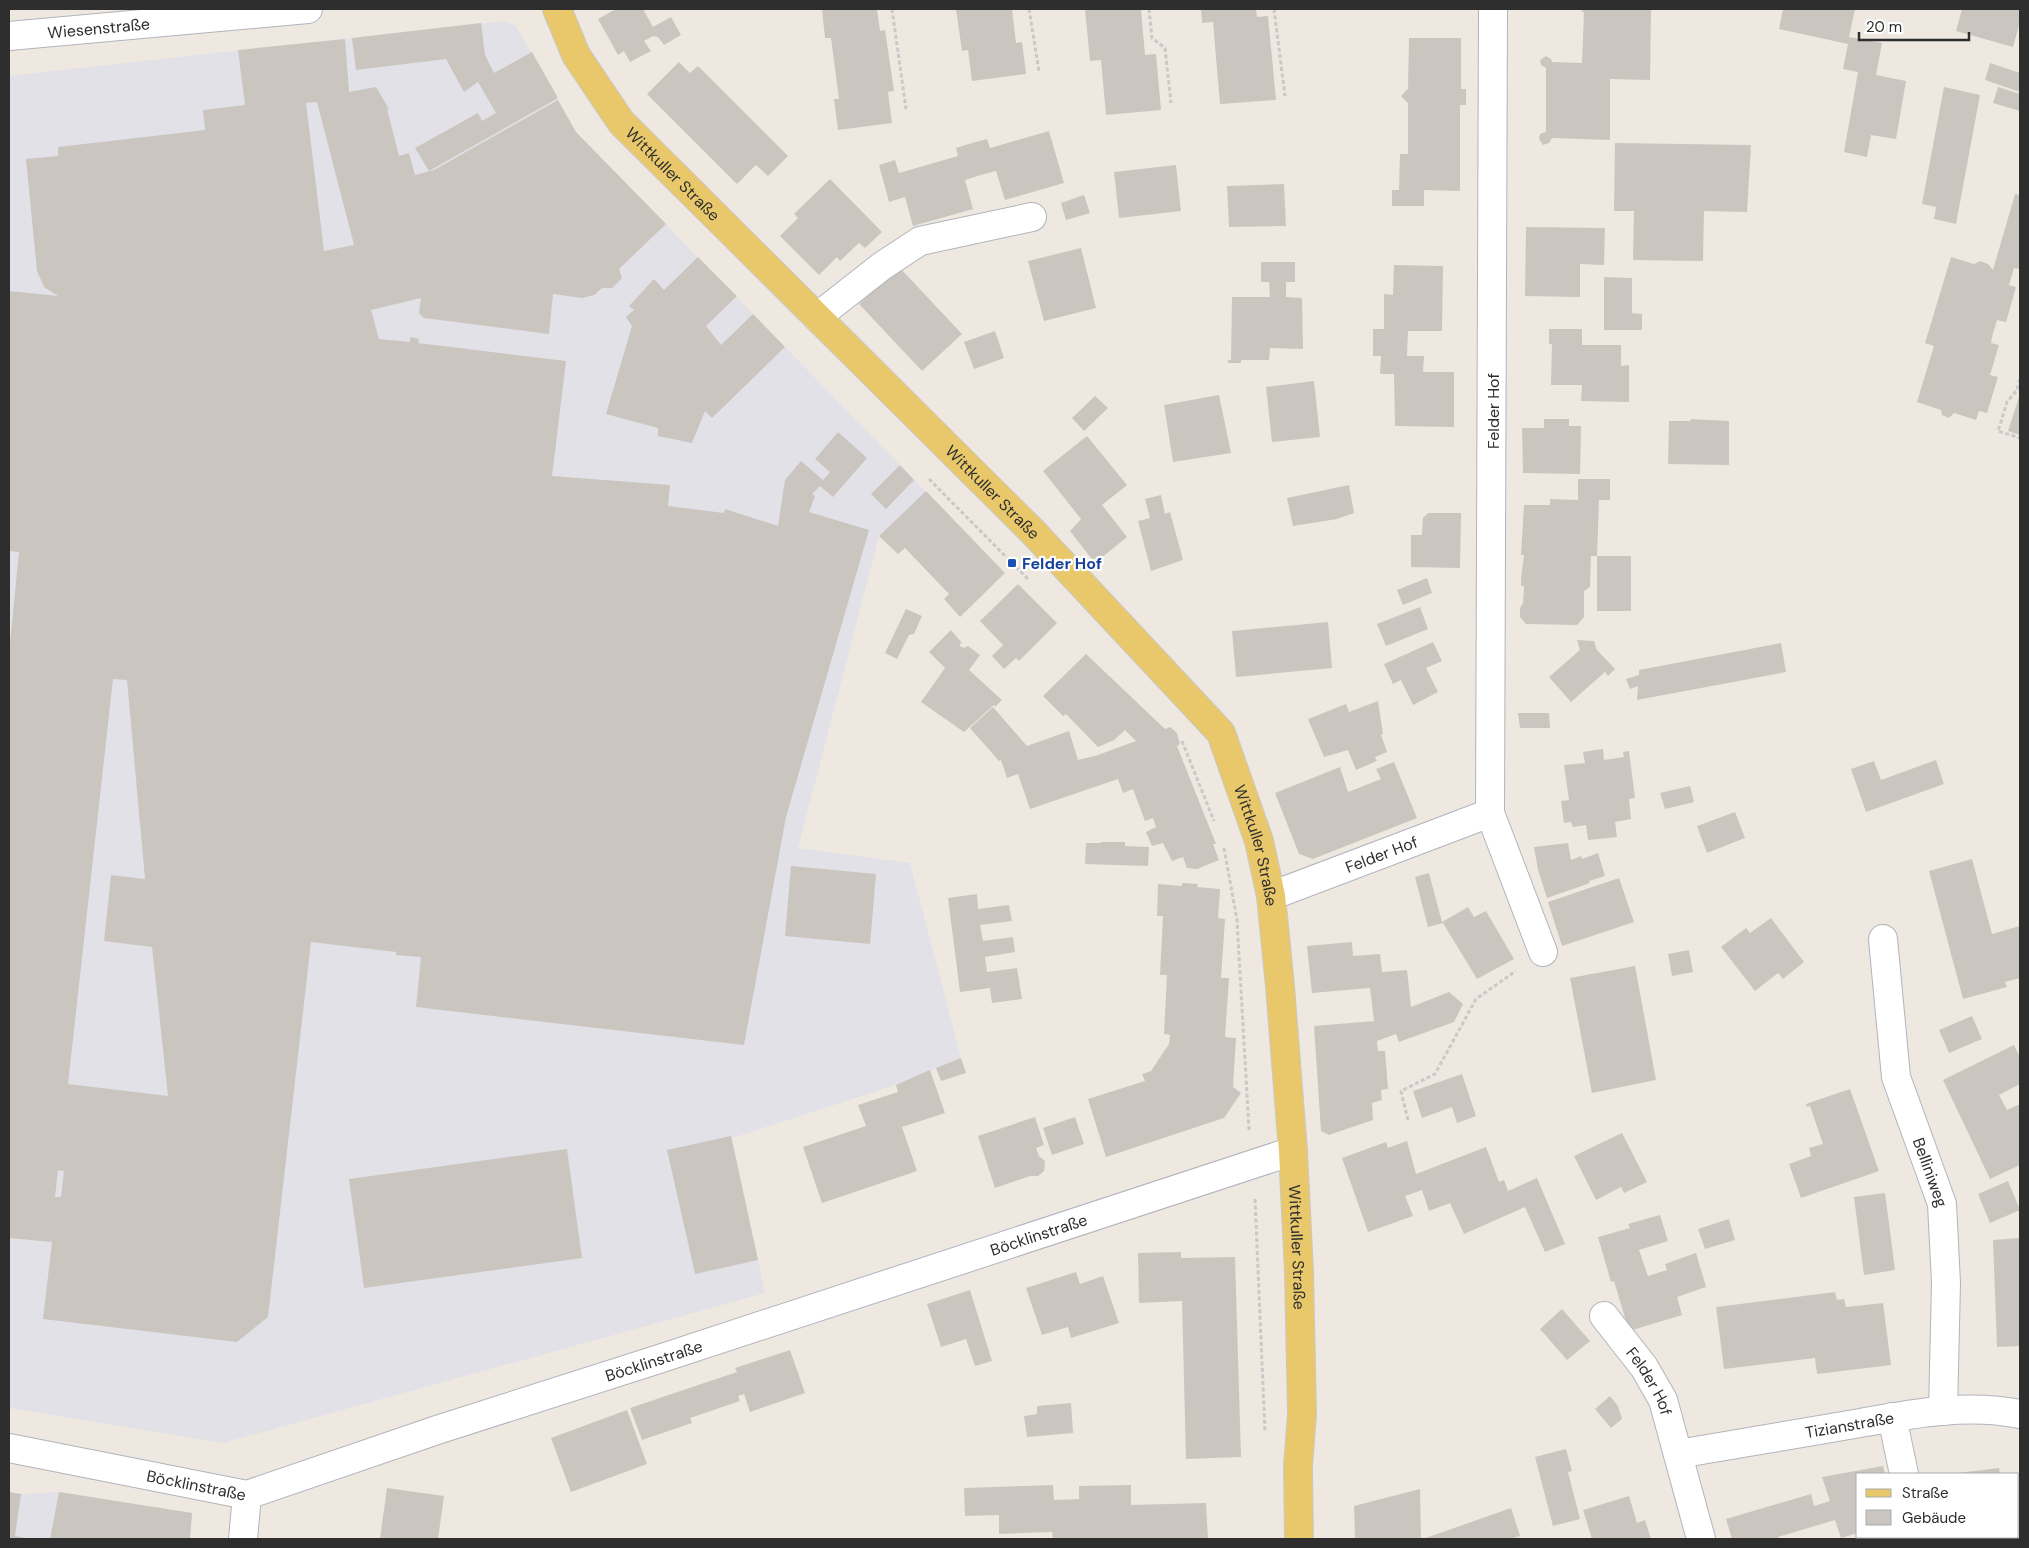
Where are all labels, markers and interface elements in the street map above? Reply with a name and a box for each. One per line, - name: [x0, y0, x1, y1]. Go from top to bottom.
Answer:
- scale bar: [1859, 10, 1969, 42]
- street label: Wiesenstraße: [47, 13, 151, 43]
- text: 20 m: [1866, 17, 1902, 37]
- street label: Wittkuller Straße: [621, 123, 725, 226]
- street label: Felder Hof: [1483, 373, 1504, 449]
- street label: Wittkuller Straße: [941, 441, 1044, 544]
- place label: Felder Hof: [1022, 553, 1102, 574]
- marker: Felder Hof: [1006, 557, 1018, 569]
- street label: Wittkuller Straße: [1229, 782, 1282, 907]
- street label: Felder Hof: [1342, 831, 1421, 878]
- street label: Belliniweg: [1908, 1135, 1952, 1210]
- street label: Wittkuller Straße: [1284, 1184, 1310, 1310]
- street label: Böcklinstraße: [987, 1209, 1090, 1261]
- street label: Böcklinstraße: [603, 1335, 705, 1387]
- street label: Felder Hof: [1621, 1343, 1677, 1418]
- street label: Tizianstraße: [1804, 1407, 1896, 1443]
- street label: Böcklinstraße: [145, 1465, 248, 1506]
- legend: [1856, 1473, 2019, 1538]
- text: Straße: [1902, 1483, 1949, 1503]
- text: Gebäude: [1902, 1508, 1966, 1528]

